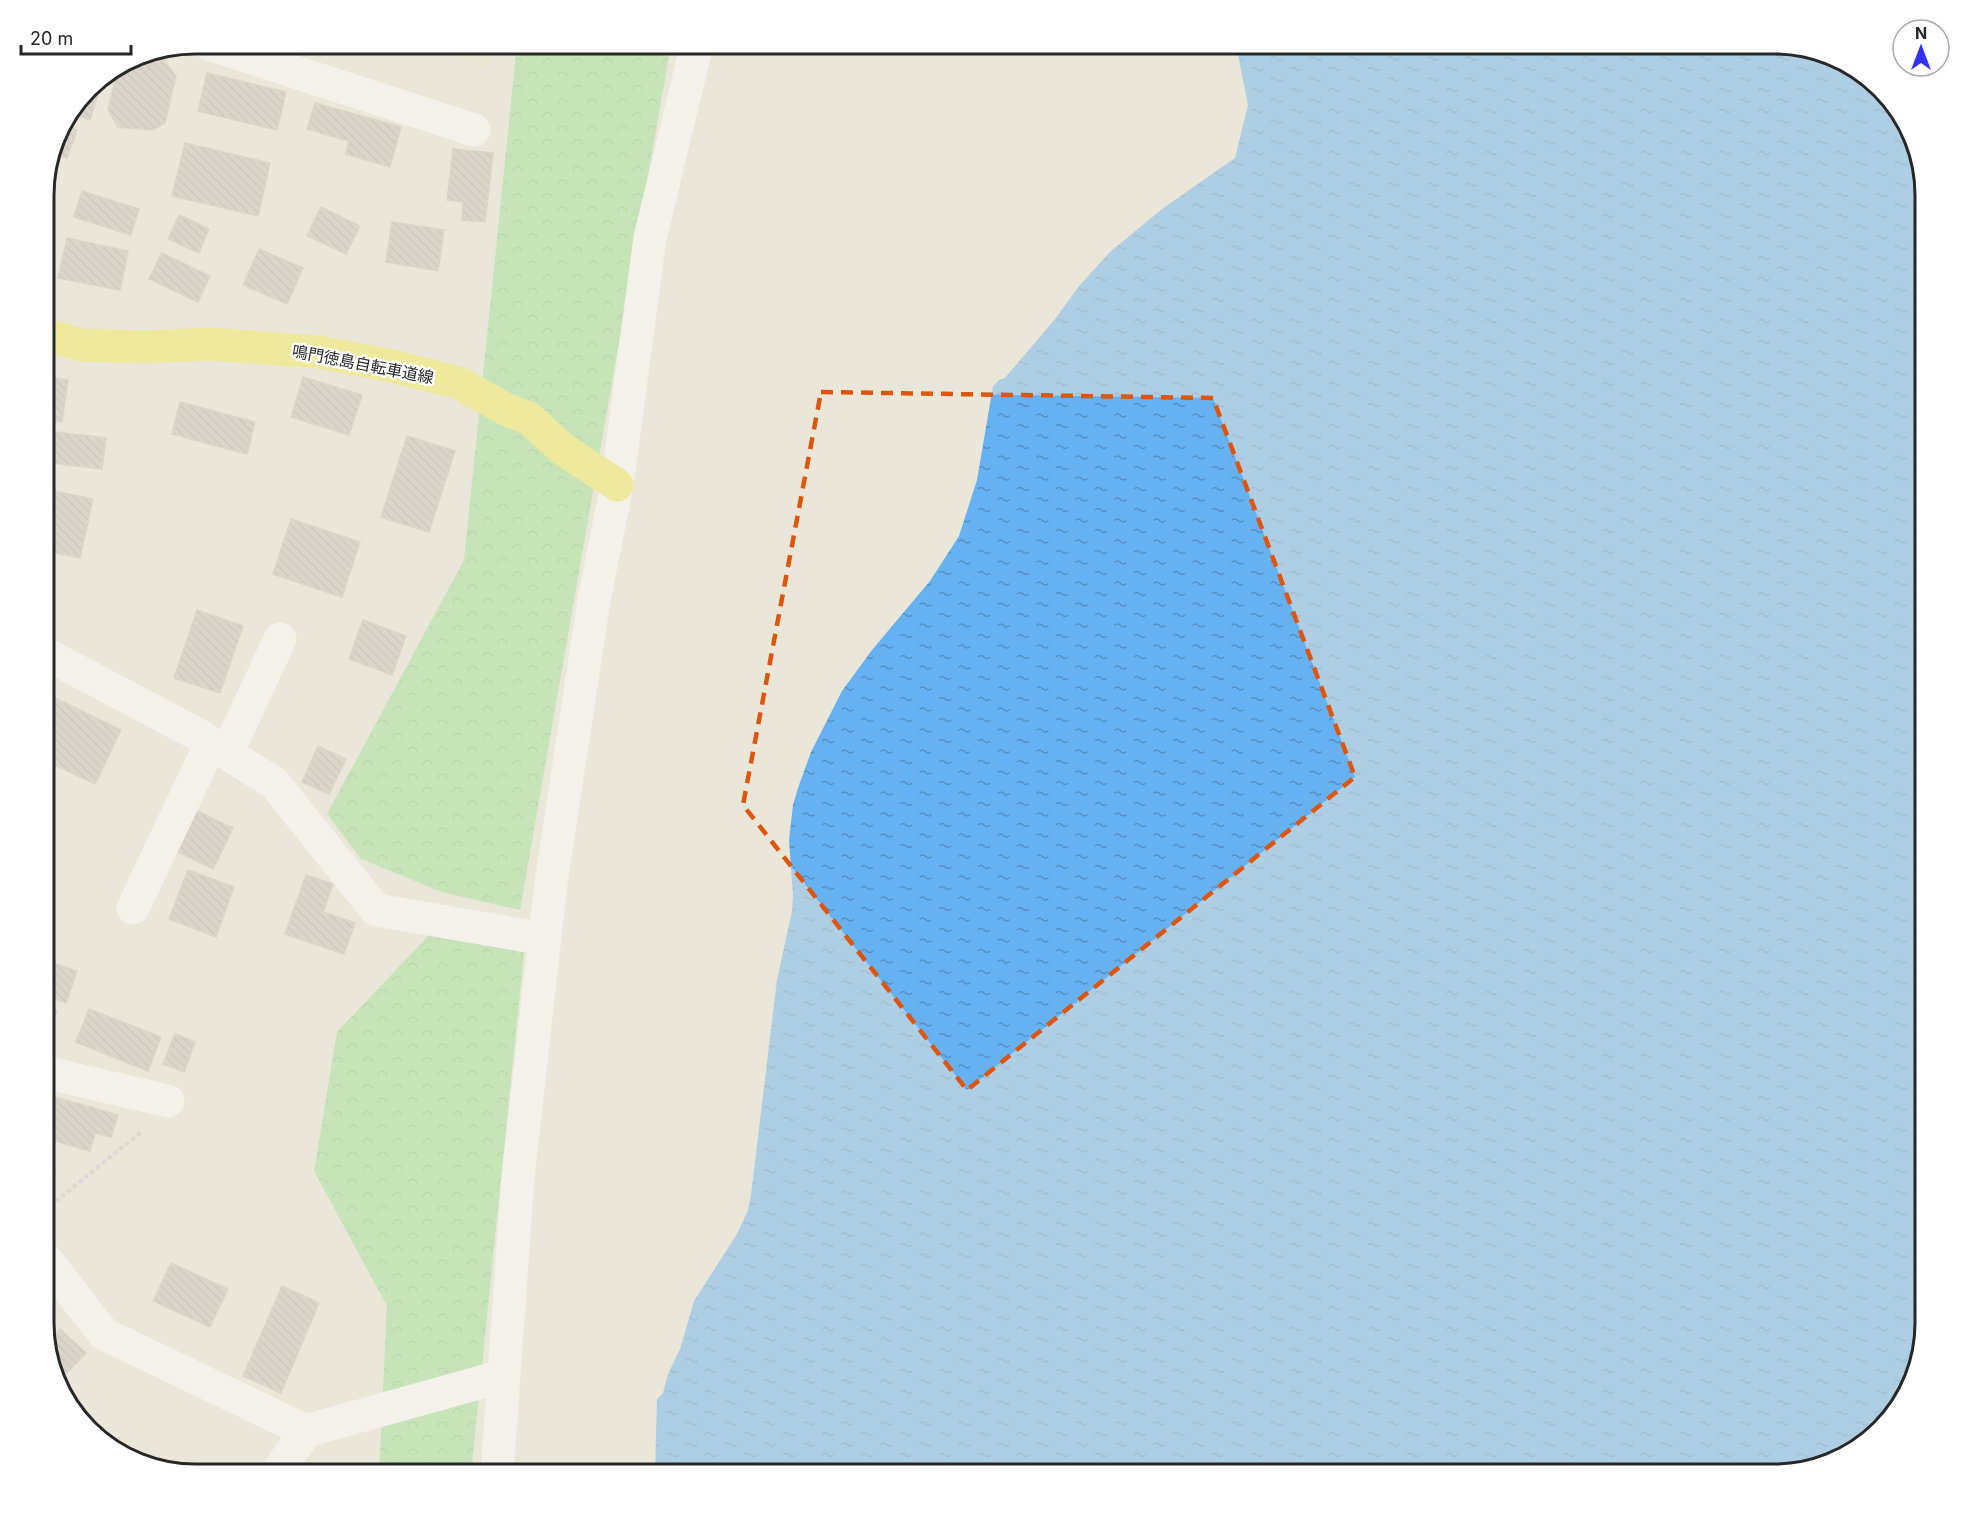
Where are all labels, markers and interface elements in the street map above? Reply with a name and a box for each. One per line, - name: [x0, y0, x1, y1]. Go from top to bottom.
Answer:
- scale bar: [21, 18, 130, 56]
- north arrow: [1891, 18, 1951, 78]
- text: N: [1915, 23, 1927, 43]
- text: 20 m: [30, 28, 73, 49]
- street label: 鳴門徳島自転車道線: [290, 340, 436, 388]

